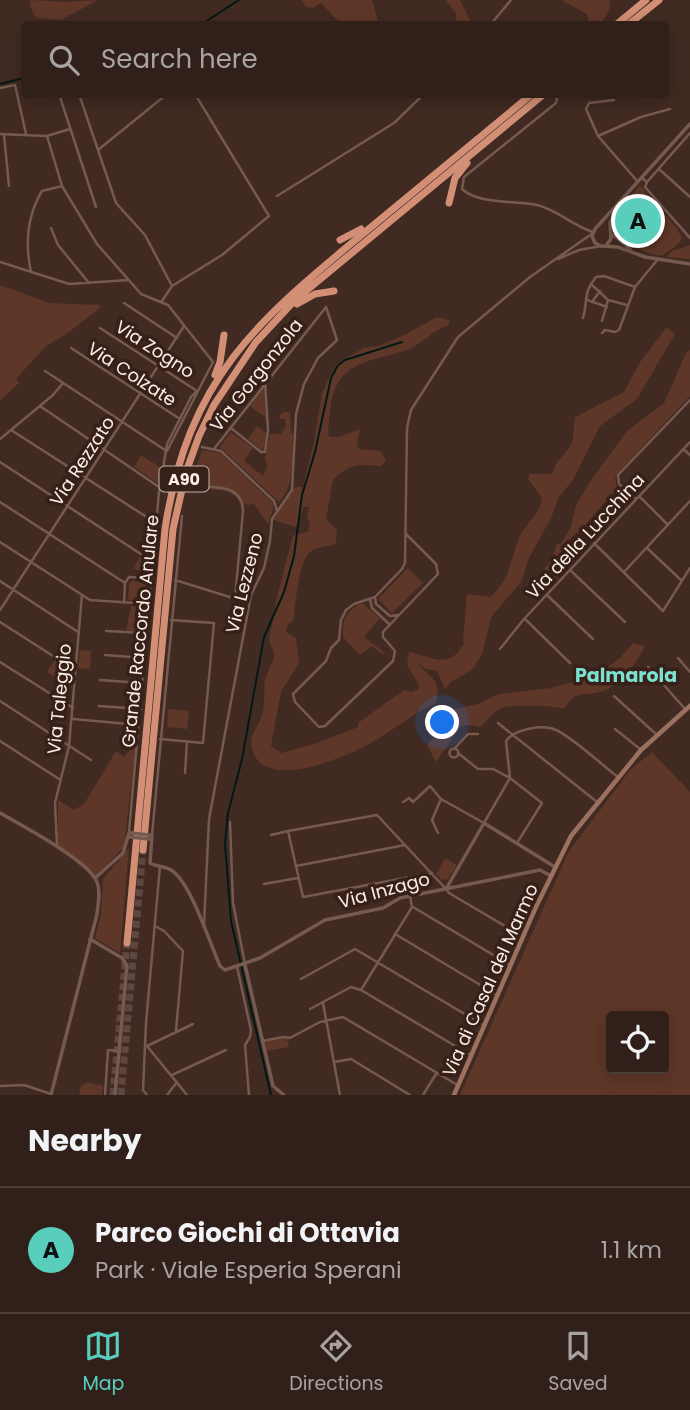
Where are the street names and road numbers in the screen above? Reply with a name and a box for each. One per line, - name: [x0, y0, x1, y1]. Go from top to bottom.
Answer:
- street label: Via Gorgonzola: [204, 313, 308, 437]
- street label: Via Zogno: [110, 314, 200, 384]
- street label: Via Colzate: [83, 336, 181, 412]
- street label: Via Rezzato: [44, 411, 120, 511]
- road number: A90: [160, 466, 208, 492]
- street label: Via della Lucchina: [520, 468, 650, 604]
- street label: Grande Raccordo Anulare: [115, 513, 165, 749]
- street label: Via Lezzeno: [219, 530, 269, 636]
- street label: Via Taleggio: [41, 642, 77, 756]
- street label: Via Inzago: [336, 866, 432, 914]
- street label: Via di Casal del Marmo: [436, 880, 544, 1080]

